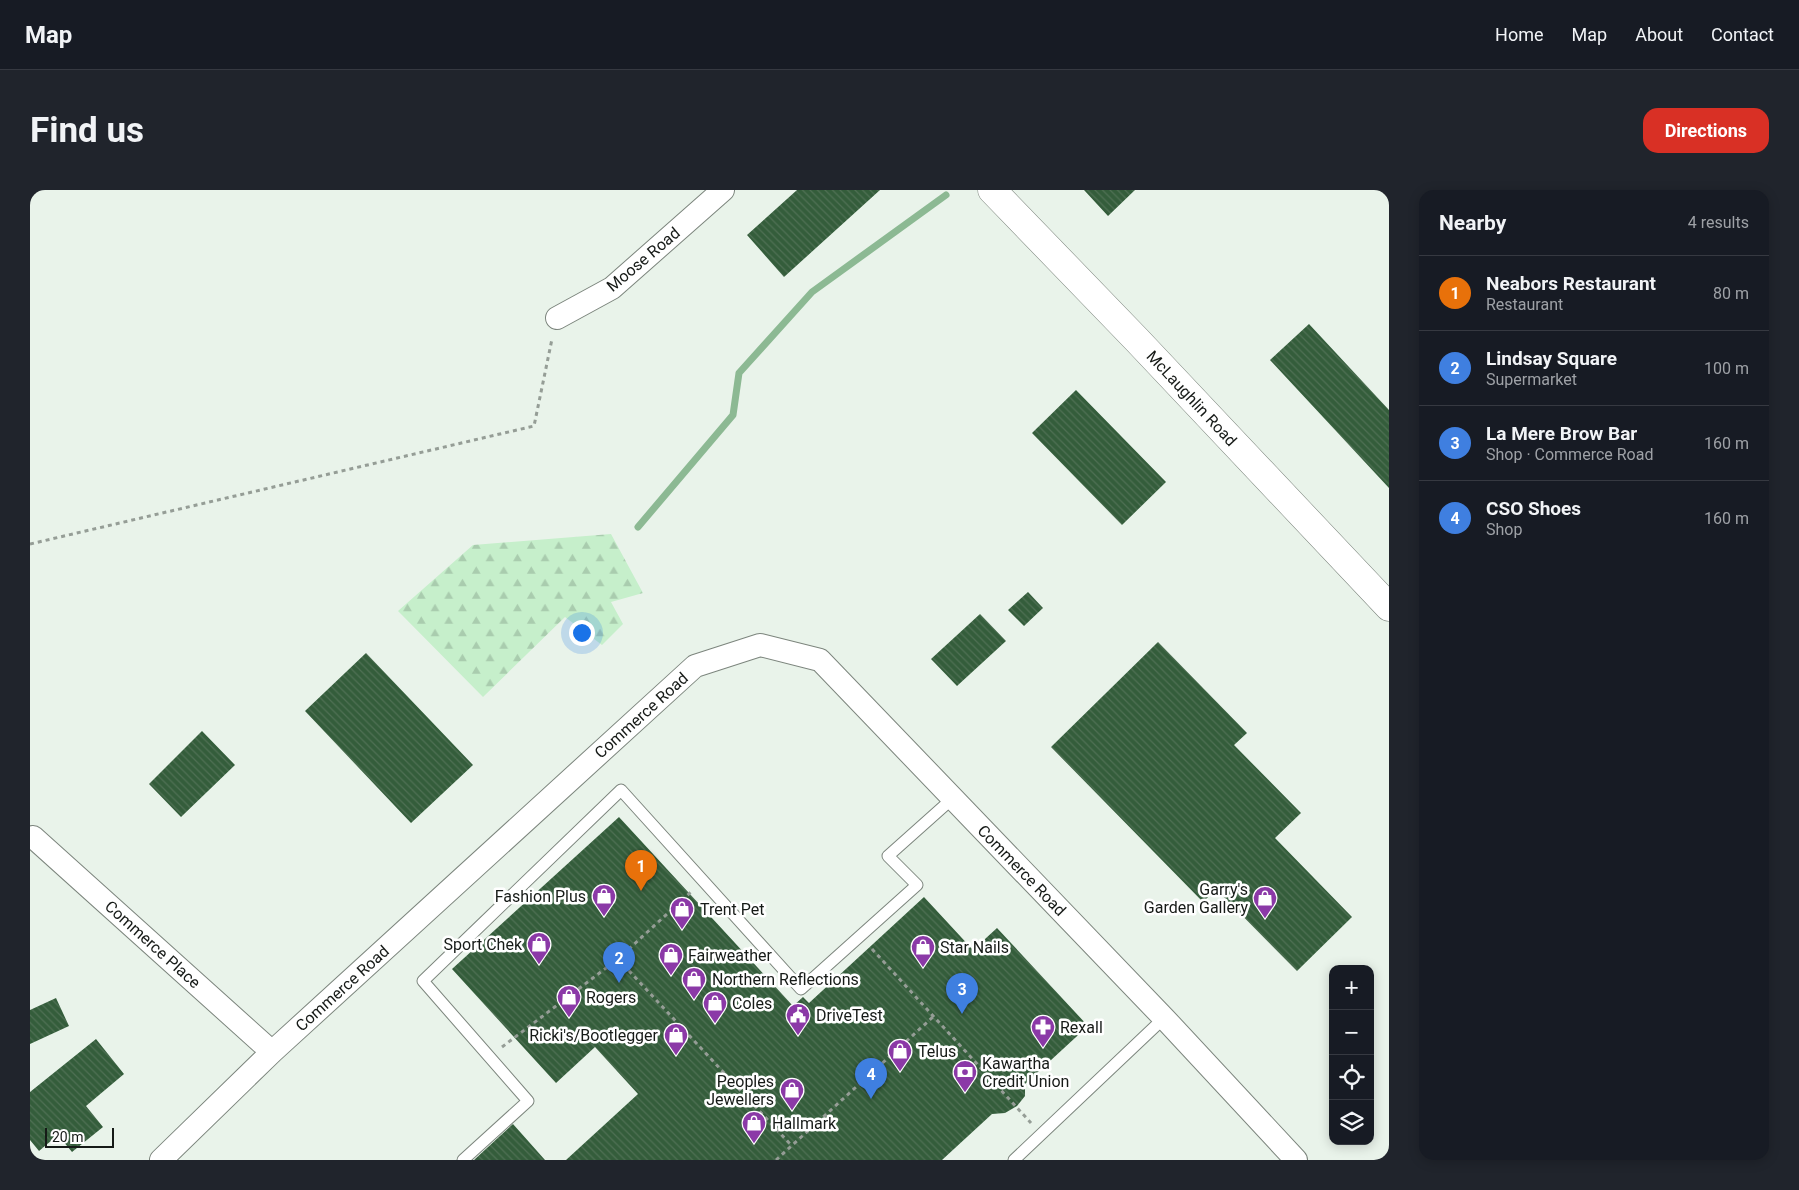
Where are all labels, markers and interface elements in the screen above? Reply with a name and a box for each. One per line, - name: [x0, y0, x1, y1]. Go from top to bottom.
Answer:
- text: Map: [25, 21, 72, 49]
- text: Home: [1495, 24, 1544, 45]
- text: Map: [1572, 24, 1607, 45]
- text: About: [1635, 24, 1683, 45]
- text: Contact: [1711, 24, 1774, 45]
- button: Directions: [1643, 108, 1769, 153]
- text: Find us: [30, 110, 144, 151]
- text: Nearby: [1439, 211, 1506, 235]
- text: 4 results: [1688, 213, 1749, 232]
- street label: Moose Road: [603, 223, 684, 295]
- text: Neabors Restaurant: [1486, 272, 1656, 295]
- text: 1: [1450, 284, 1460, 303]
- text: 80 m: [1713, 284, 1749, 303]
- text: Restaurant: [1486, 295, 1563, 314]
- street label: McLaughlin Road: [1143, 347, 1241, 450]
- text: Lindsay Square: [1486, 347, 1617, 370]
- text: 2: [1450, 359, 1460, 378]
- text: 100 m: [1704, 359, 1749, 378]
- text: Supermarket: [1486, 370, 1577, 389]
- text: La Mere Brow Bar: [1486, 422, 1637, 445]
- text: 3: [1450, 434, 1460, 453]
- text: 160 m: [1704, 434, 1749, 453]
- text: Shop · Commerce Road: [1486, 445, 1653, 464]
- text: CSO Shoes: [1486, 497, 1581, 520]
- text: 4: [1450, 509, 1460, 528]
- text: 160 m: [1704, 509, 1749, 528]
- text: Shop: [1486, 520, 1522, 539]
- your location: [569, 620, 595, 646]
- street label: Commerce Road: [591, 669, 692, 762]
- street label: Commerce Road: [974, 821, 1070, 920]
- pin: 1: [625, 850, 657, 891]
- place label: Garry's Garden Gallery: [1144, 880, 1248, 917]
- shop icon: Fashion Plus: [591, 883, 617, 917]
- shop icon: Garry's Garden Gallery: [1252, 885, 1278, 919]
- place label: Fashion Plus: [495, 887, 586, 906]
- shop icon: Trent Pet: [669, 896, 695, 930]
- street label: Commerce Place: [101, 897, 204, 992]
- place label: Trent Pet: [700, 900, 764, 919]
- shop icon: Sport Chek: [526, 931, 552, 965]
- shop icon: Star Nails: [910, 934, 936, 968]
- place label: Sport Chek: [444, 935, 523, 954]
- place label: Star Nails: [940, 938, 1009, 957]
- street label: Commerce Road: [292, 942, 393, 1035]
- pin: 2: [603, 942, 635, 983]
- shop icon: Fairweather: [658, 942, 684, 976]
- place label: Fairweather: [688, 946, 772, 965]
- map controls: [1329, 965, 1374, 1145]
- button: +: [1329, 965, 1374, 1010]
- shop icon: Northern Reflections: [681, 966, 707, 1000]
- place label: Northern Reflections: [712, 970, 859, 989]
- pin: 3: [946, 973, 978, 1014]
- shop icon: Rogers: [556, 984, 582, 1018]
- place label: Rogers: [586, 988, 636, 1007]
- shop icon: Coles: [702, 990, 728, 1024]
- place label: Coles: [732, 994, 772, 1013]
- public building icon: DriveTest: [785, 1002, 811, 1036]
- place label: DriveTest: [816, 1006, 883, 1025]
- button: −: [1329, 1010, 1374, 1055]
- pharmacy icon: Rexall: [1030, 1014, 1056, 1048]
- place label: Rexall: [1060, 1018, 1103, 1037]
- shop icon: Ricki's/Bootlegger: [663, 1022, 689, 1056]
- place label: Ricki's/Bootlegger: [529, 1026, 659, 1045]
- shop icon: Telus: [887, 1038, 913, 1072]
- place label: Telus: [918, 1042, 956, 1061]
- place label: Kawartha Credit Union: [982, 1054, 1069, 1091]
- button: locate: [1329, 1055, 1374, 1100]
- pin: 4: [855, 1058, 887, 1099]
- bank icon: Kawartha Credit Union: [952, 1059, 978, 1093]
- place label: Peoples Jewellers: [706, 1072, 774, 1109]
- shop icon: Peoples Jewellers: [779, 1077, 805, 1111]
- button: layers: [1329, 1100, 1374, 1145]
- shop icon: Hallmark: [741, 1110, 767, 1144]
- place label: Hallmark: [772, 1114, 837, 1133]
- scale bar: [45, 1125, 114, 1148]
- text: 20 m: [52, 1129, 84, 1145]

